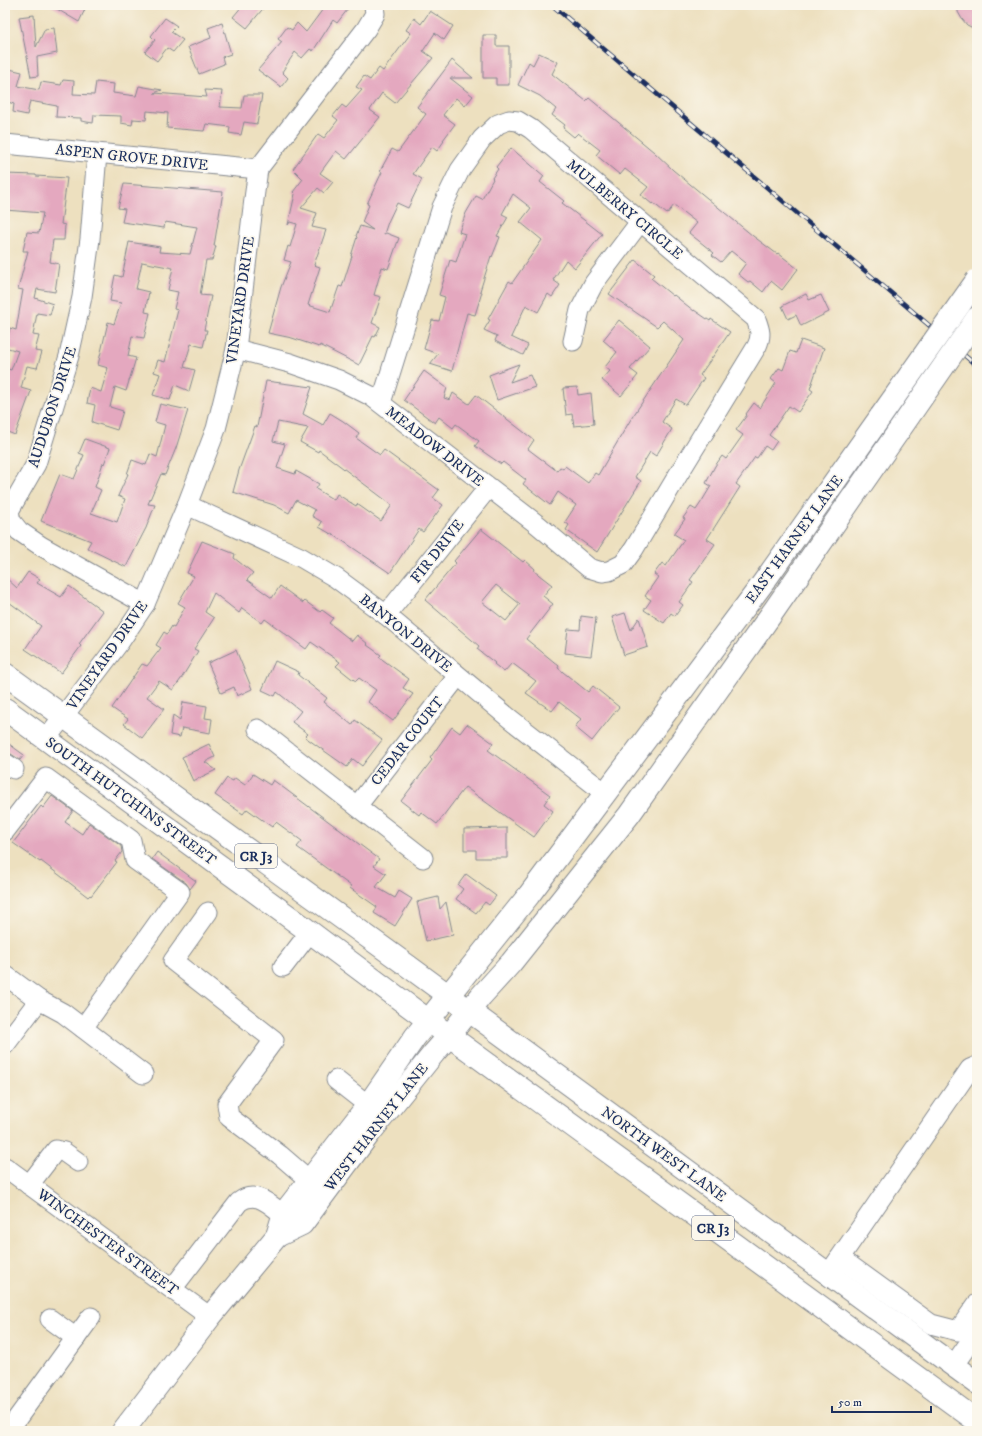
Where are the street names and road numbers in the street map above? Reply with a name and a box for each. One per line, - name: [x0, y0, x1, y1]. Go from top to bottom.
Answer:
- street label: ASPEN GROVE DRIVE: [55, 140, 210, 175]
- street label: MULBERRY CIRCLE: [563, 155, 687, 264]
- street label: VINEYARD DRIVE: [222, 235, 259, 366]
- street label: AUDUBON DRIVE: [24, 344, 81, 470]
- street label: MEADOW DRIVE: [382, 402, 488, 491]
- street label: EAST HARNEY LANE: [741, 471, 848, 607]
- street label: FIR DRIVE: [407, 515, 468, 587]
- street label: BANYON DRIVE: [355, 590, 456, 677]
- street label: VINEYARD DRIVE: [62, 597, 152, 714]
- street label: CEDAR COURT: [367, 692, 448, 790]
- street label: SOUTH HUTCHINS STREET: [42, 733, 220, 870]
- road number: CR J3: [235, 844, 277, 868]
- street label: WEST HARNEY LANE: [320, 1059, 433, 1196]
- street label: NORTH WEST LANE: [597, 1103, 730, 1206]
- street label: WINCHESTER STREET: [32, 1184, 183, 1300]
- road number: CR J3: [692, 1216, 734, 1240]

